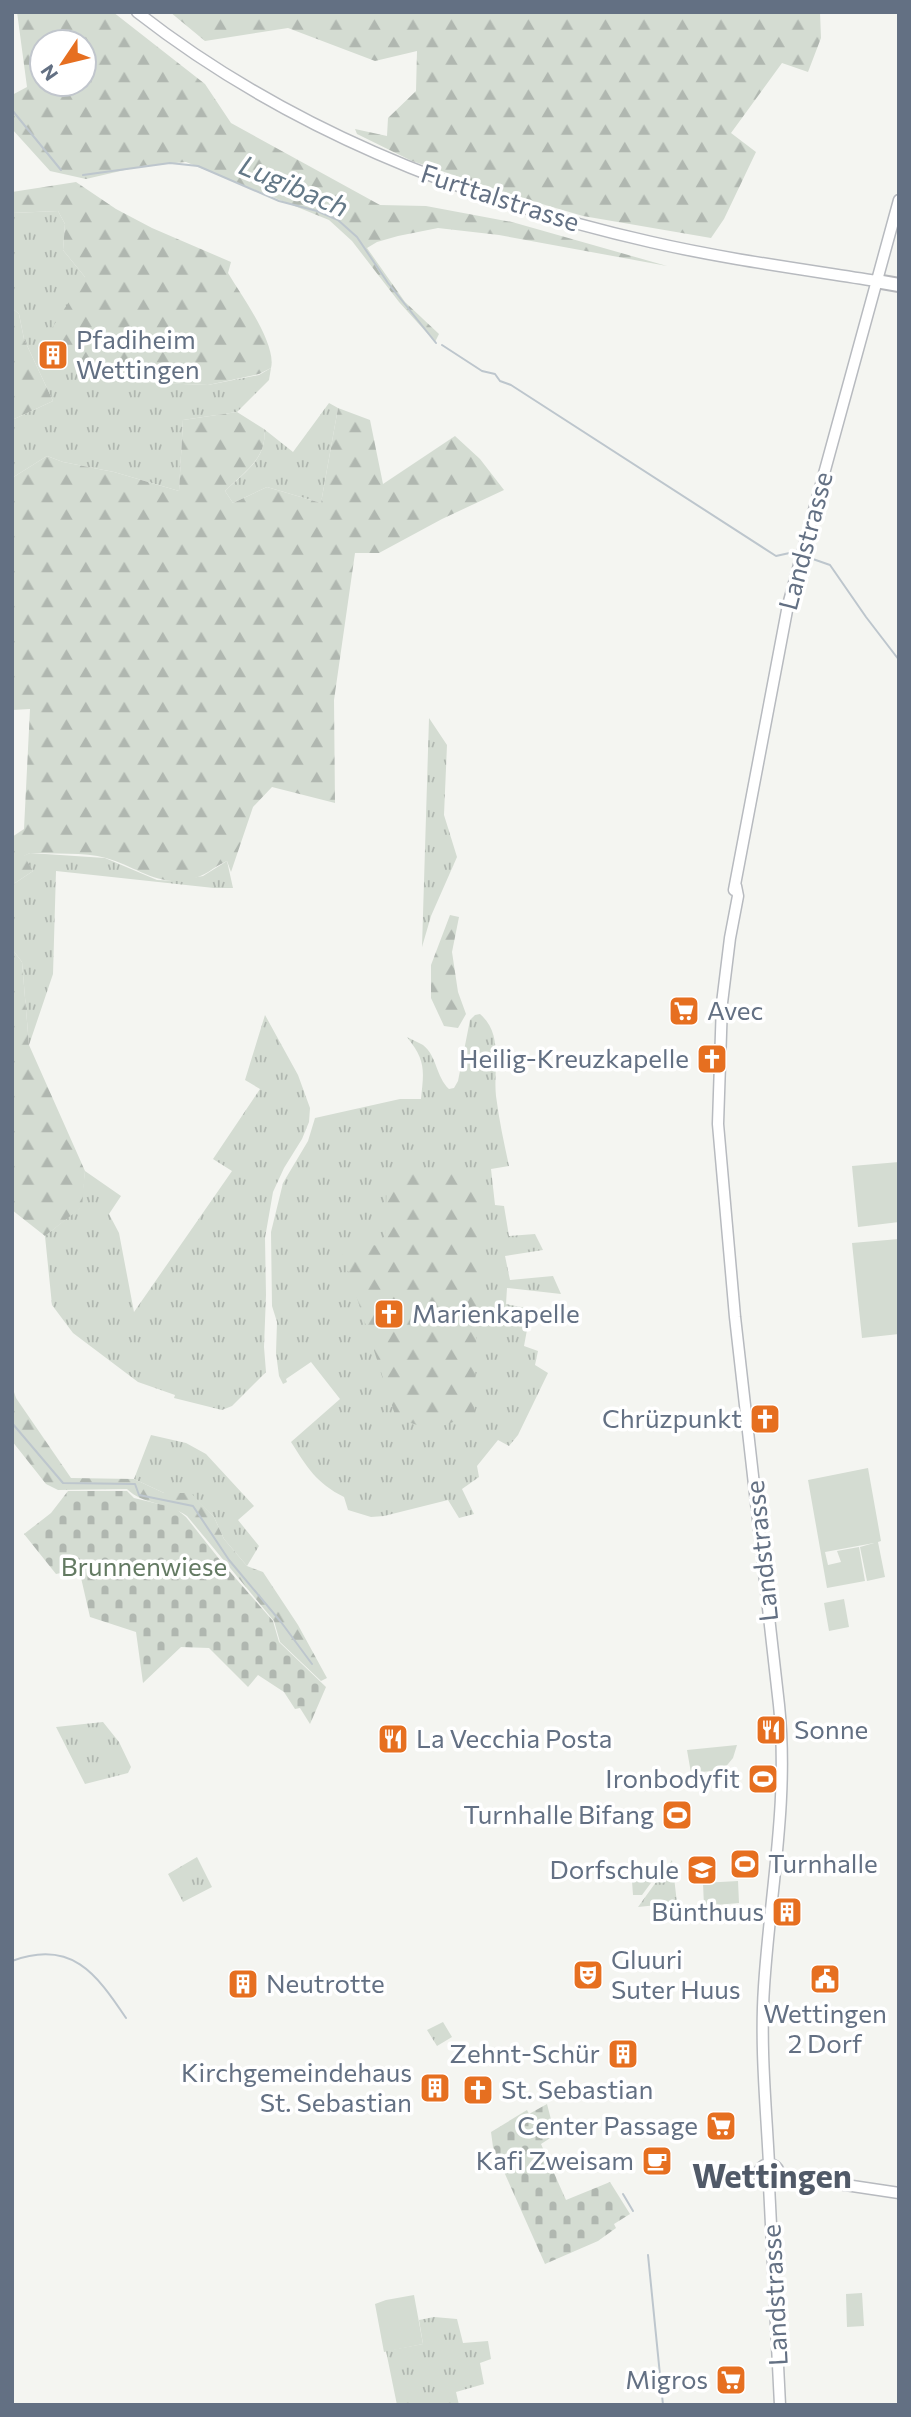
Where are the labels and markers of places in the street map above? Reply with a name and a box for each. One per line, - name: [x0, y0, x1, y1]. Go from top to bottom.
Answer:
- place label: Pfadiheim Wettingen: [76, 323, 200, 384]
- building icon: Pfadiheim Wettingen: [36, 338, 70, 372]
- supermarket icon: Avec: [667, 994, 701, 1028]
- place label: Avec: [707, 994, 763, 1025]
- place label: Heilig-Kreuzkapelle: [459, 1042, 689, 1073]
- church icon: Heilig-Kreuzkapelle: [695, 1042, 729, 1076]
- church icon: Marienkapelle: [372, 1297, 406, 1331]
- place label: Marienkapelle: [412, 1297, 580, 1328]
- place label: Chrüzpunkt: [602, 1402, 742, 1433]
- church icon: Chrüzpunkt: [748, 1402, 782, 1436]
- restaurant icon: Sonne: [754, 1713, 788, 1747]
- place label: Sonne: [794, 1713, 868, 1744]
- restaurant icon: La Vecchia Posta: [376, 1722, 410, 1756]
- place label: La Vecchia Posta: [416, 1722, 612, 1753]
- place label: Ironbodyfit: [605, 1762, 740, 1793]
- sports icon: Ironbodyfit: [746, 1762, 780, 1796]
- place label: Turnhalle Bifang: [463, 1798, 654, 1829]
- sports icon: Turnhalle Bifang: [660, 1798, 694, 1832]
- sports icon: Turnhalle: [728, 1847, 762, 1881]
- place label: Turnhalle: [768, 1847, 878, 1878]
- place label: Dorfschule: [550, 1853, 679, 1884]
- school or university icon: Dorfschule: [685, 1853, 719, 1887]
- place label: Bünthuus: [651, 1895, 764, 1926]
- building icon: Bünthuus: [770, 1895, 804, 1929]
- place label: Gluuri Suter Huus: [611, 1943, 741, 2004]
- theatre icon: Gluuri Suter Huus: [571, 1958, 605, 1992]
- public building icon: Wettingen 2 Dorf: [808, 1962, 842, 1996]
- building icon: Neutrotte: [226, 1967, 260, 2001]
- place label: Neutrotte: [266, 1967, 385, 1998]
- place label: Wettingen 2 Dorf: [763, 1997, 887, 2058]
- place label: Zehnt-Schür: [449, 2037, 600, 2068]
- building icon: Zehnt-Schür: [606, 2037, 640, 2071]
- place label: Kirchgemeindehaus St. Sebastian: [181, 2056, 412, 2117]
- building icon: Kirchgemeindehaus St. Sebastian: [418, 2071, 452, 2105]
- church icon: St. Sebastian: [461, 2073, 495, 2107]
- place label: St. Sebastian: [501, 2073, 653, 2104]
- place label: Center Passage: [517, 2109, 698, 2140]
- supermarket icon: Center Passage: [704, 2109, 738, 2143]
- place label: Kafi Zweisam: [476, 2144, 634, 2175]
- cafe icon: Kafi Zweisam: [640, 2144, 674, 2178]
- place label: Migros: [625, 2363, 708, 2394]
- supermarket icon: Migros: [714, 2363, 748, 2397]

